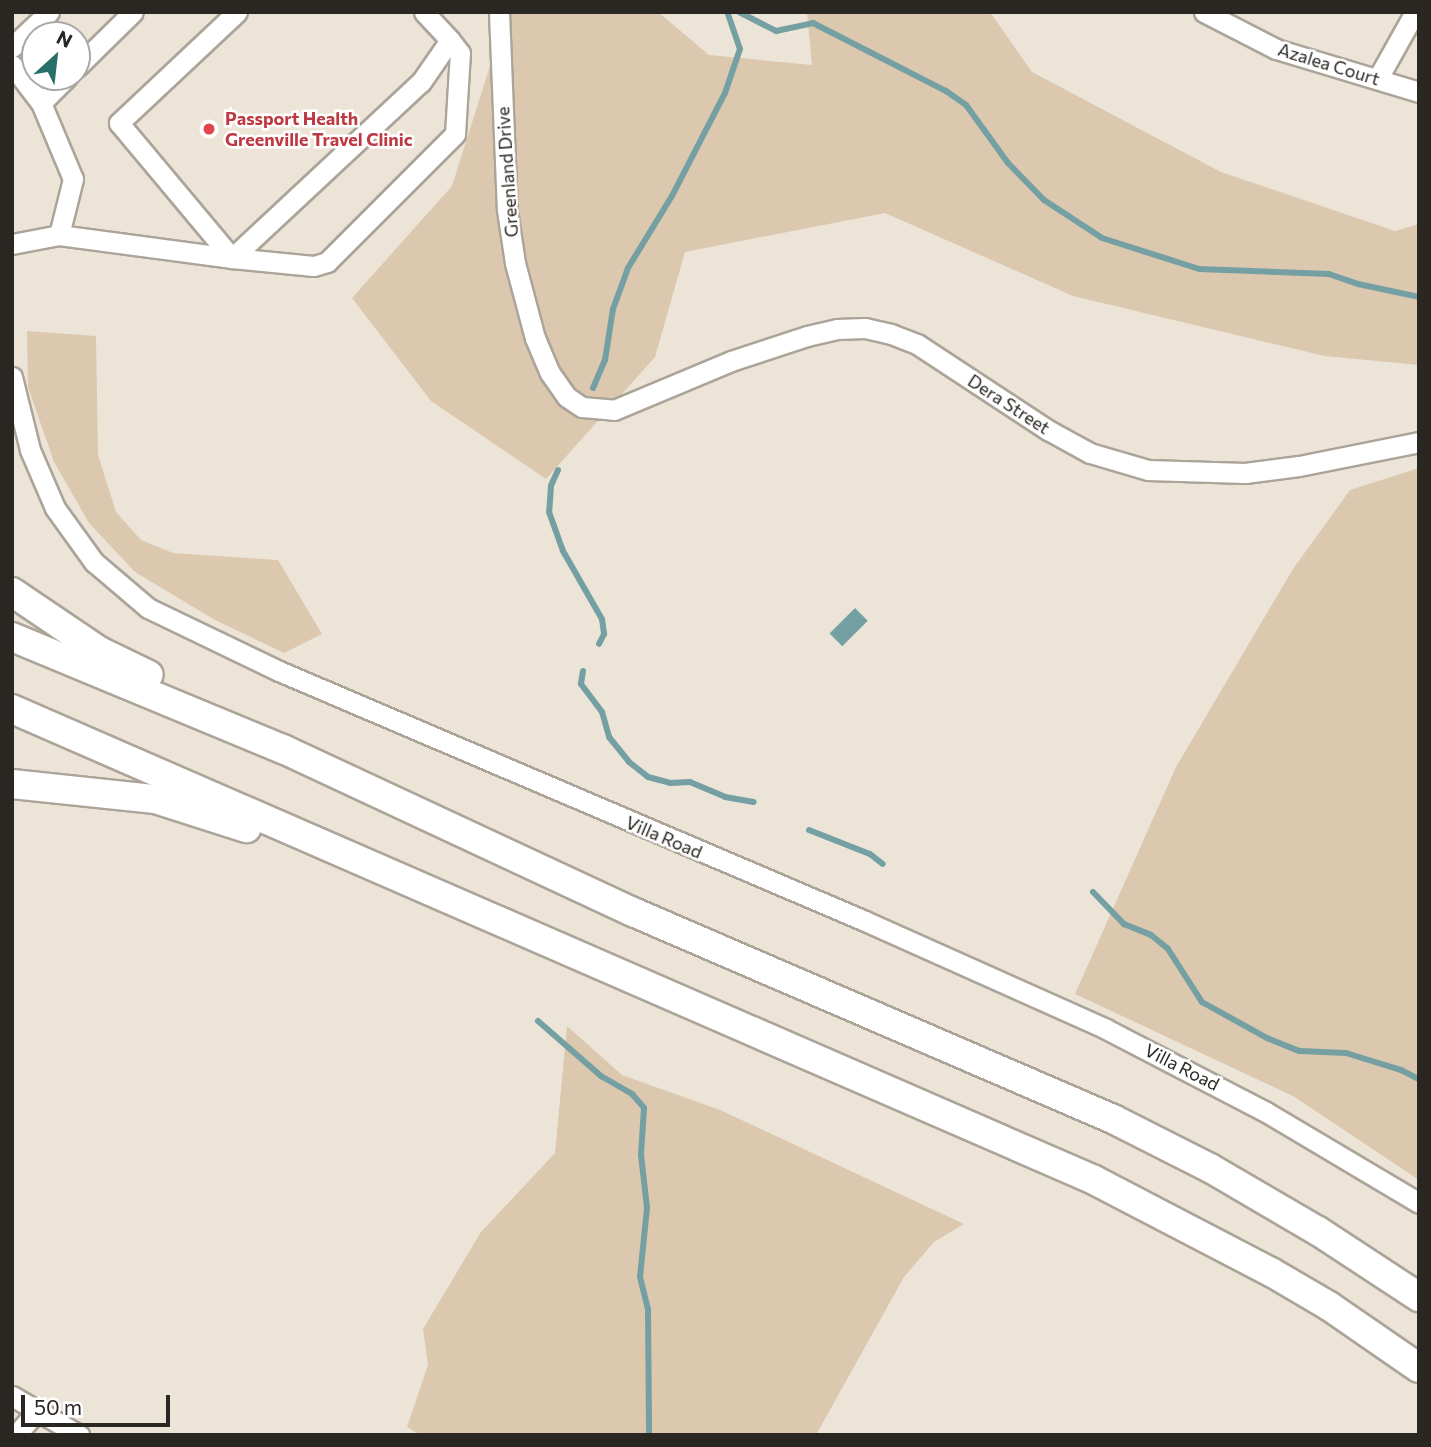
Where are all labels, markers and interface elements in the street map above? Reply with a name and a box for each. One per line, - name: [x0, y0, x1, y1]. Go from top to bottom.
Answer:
- north arrow: [21, 21, 91, 91]
- text: N: [53, 25, 76, 52]
- street label: Azalea Court: [1275, 38, 1383, 90]
- street label: Greenland Drive: [492, 106, 522, 238]
- place label: Passport Health Greenville Travel Clinic: [225, 108, 413, 150]
- marker: Passport Health Greenville Travel Clinic: [199, 119, 219, 139]
- street label: Dera Street: [964, 369, 1054, 439]
- street label: Villa Road: [622, 811, 706, 863]
- street label: Villa Road: [1141, 1039, 1223, 1095]
- scale bar: [24, 1380, 173, 1424]
- text: 50 m: [34, 1394, 82, 1419]

